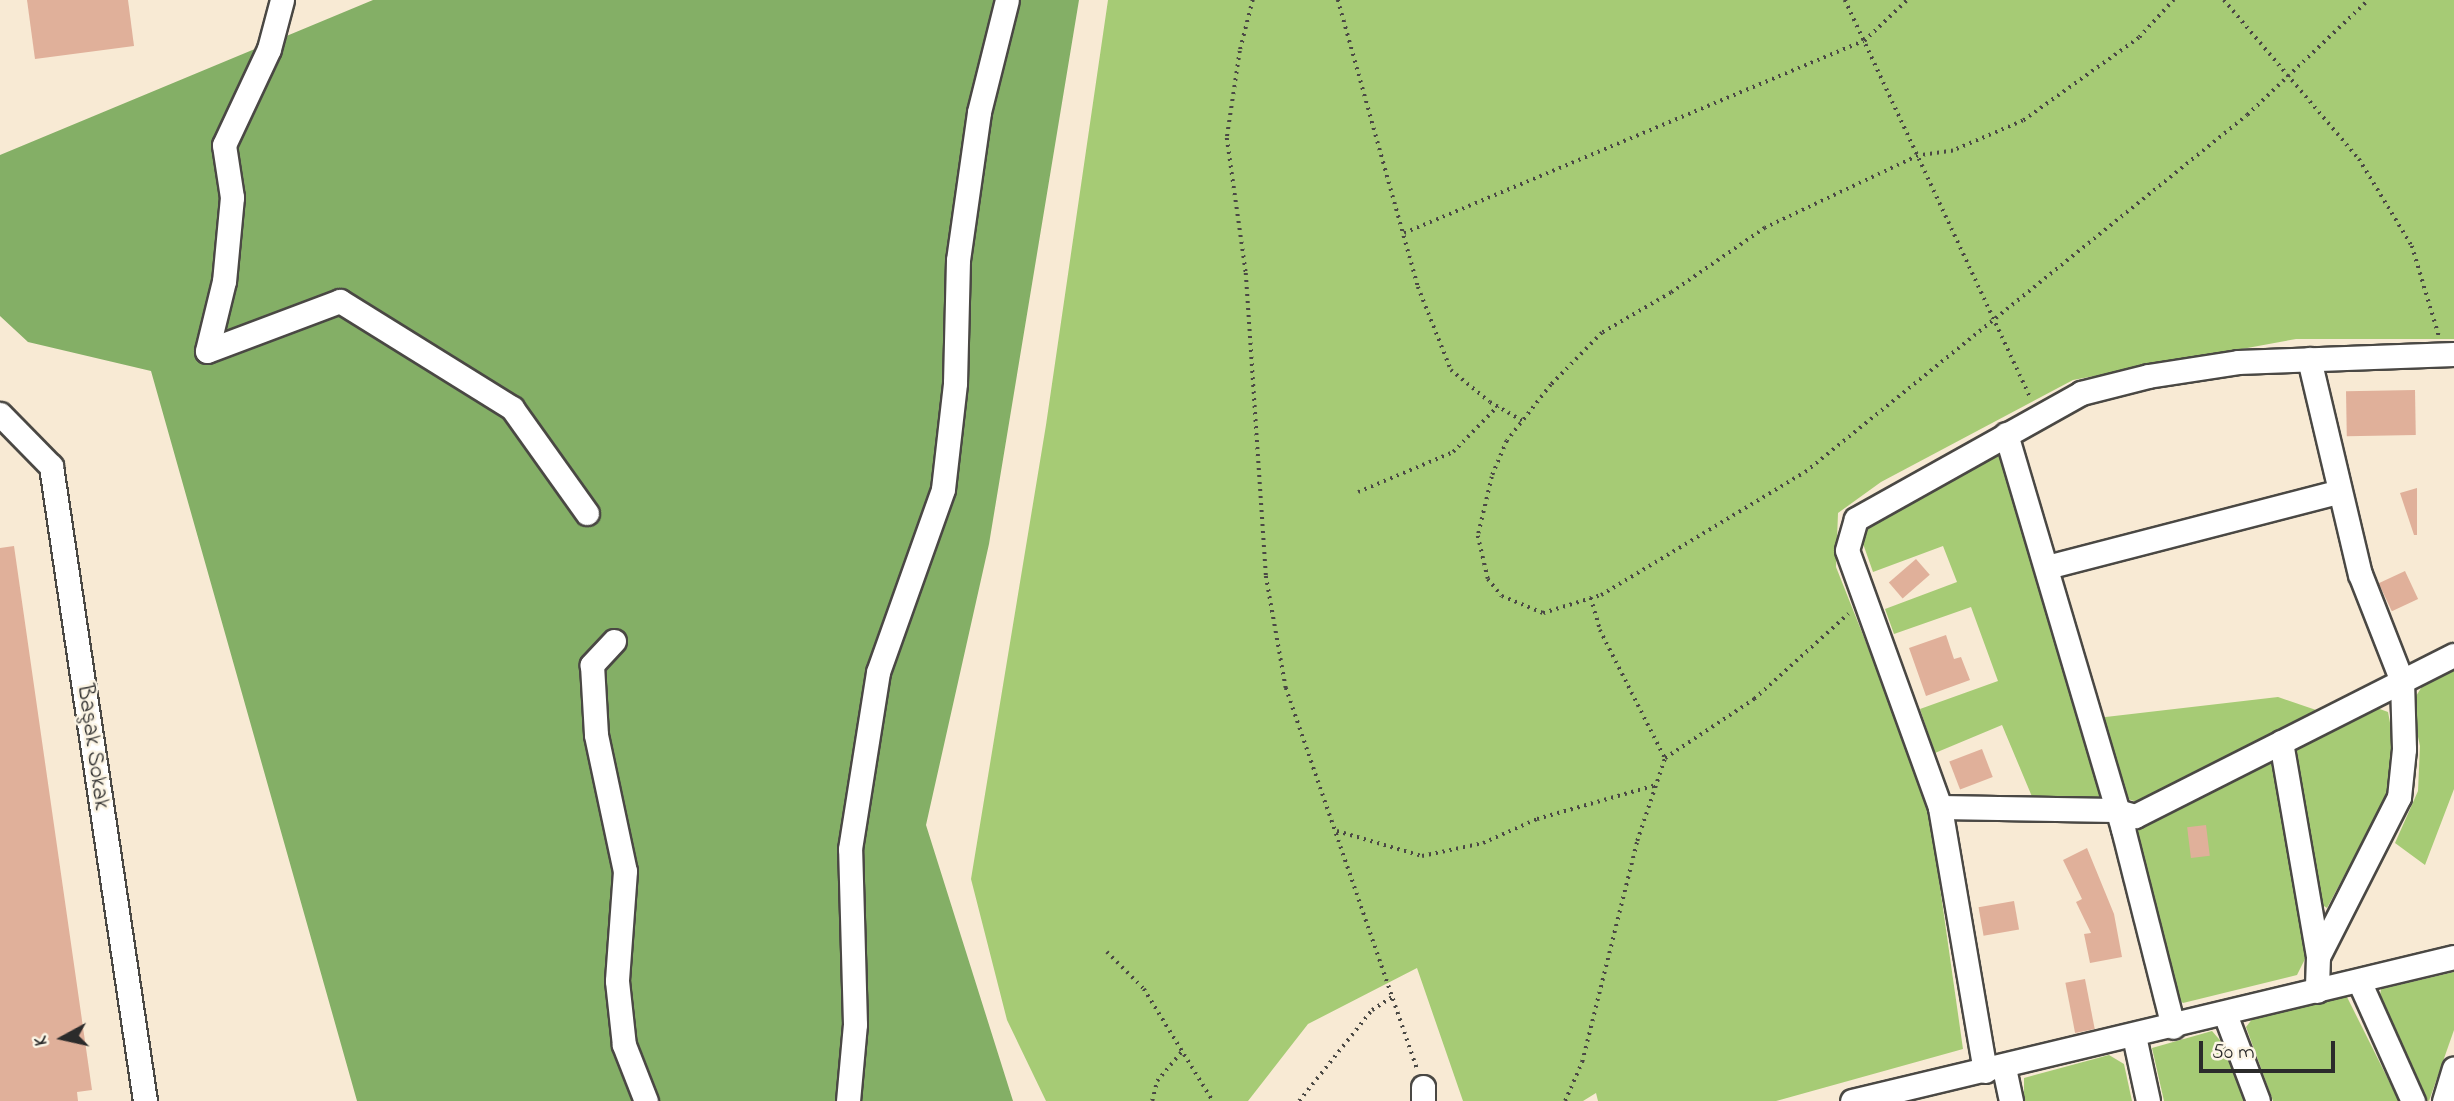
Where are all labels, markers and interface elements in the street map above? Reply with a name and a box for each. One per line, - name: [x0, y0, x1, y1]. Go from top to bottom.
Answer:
- street label: Başak Sokak: [70, 682, 114, 812]
- north arrow: [28, 1003, 98, 1073]
- scale bar: [2202, 1028, 2338, 1072]
- text: K: [28, 1035, 56, 1047]
- text: 50 m: [2212, 1038, 2255, 1068]

